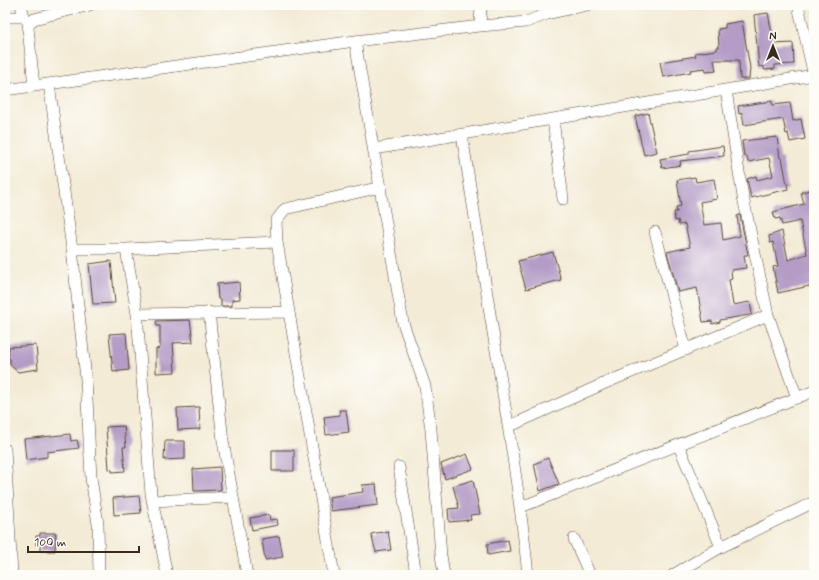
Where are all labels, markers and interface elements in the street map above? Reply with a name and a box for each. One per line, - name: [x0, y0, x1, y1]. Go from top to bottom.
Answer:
- north arrow: [753, 26, 793, 66]
- text: N: [769, 30, 777, 44]
- scale bar: [28, 528, 139, 554]
- text: 100 m: [34, 535, 66, 551]

